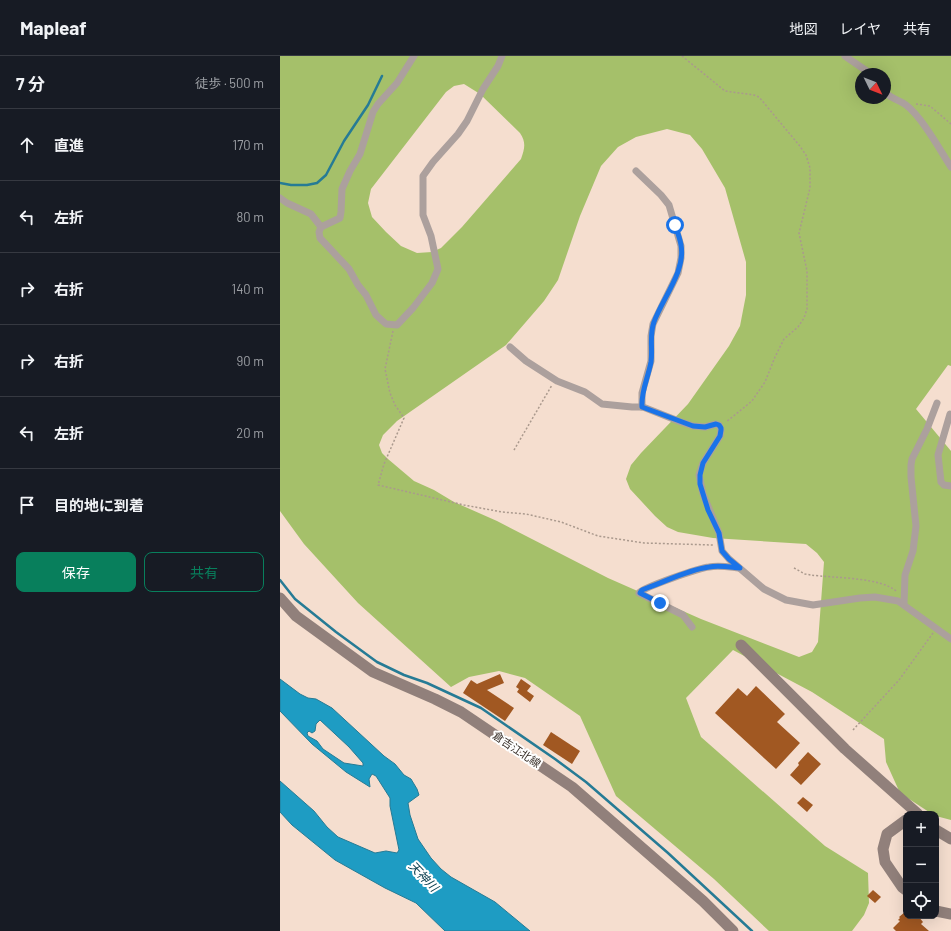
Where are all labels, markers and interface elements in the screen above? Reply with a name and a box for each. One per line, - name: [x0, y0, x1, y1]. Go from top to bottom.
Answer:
- text: Mapleaf: [20, 16, 87, 39]
- text: 地図: [789, 20, 817, 37]
- text: レイヤ: [839, 20, 881, 37]
- text: 共有: [903, 20, 931, 37]
- north arrow: [855, 68, 891, 104]
- text: 7 分: [16, 73, 45, 93]
- text: 徒歩 · 500 m: [195, 75, 264, 91]
- icon: ahead: [16, 134, 38, 156]
- text: 直進: [54, 136, 84, 154]
- text: 170 m: [233, 137, 264, 153]
- icon: left: [16, 206, 38, 228]
- text: 左折: [54, 208, 84, 226]
- text: 80 m: [237, 209, 264, 225]
- route start: [666, 216, 684, 234]
- icon: right: [16, 278, 38, 300]
- text: 右折: [54, 280, 84, 298]
- text: 140 m: [232, 281, 264, 297]
- icon: right: [16, 350, 38, 372]
- text: 右折: [54, 352, 84, 370]
- text: 90 m: [237, 353, 264, 369]
- icon: left: [16, 422, 38, 444]
- text: 左折: [54, 424, 84, 442]
- text: 20 m: [236, 425, 264, 441]
- icon: arrive: [16, 494, 38, 516]
- text: 目的地に到着: [54, 496, 144, 514]
- button: 保存: [16, 552, 136, 592]
- button: 共有: [144, 552, 264, 592]
- route end: [651, 594, 669, 612]
- street label: 倉吉江北線: [491, 728, 543, 770]
- map controls: [903, 811, 939, 919]
- button: +: [903, 811, 939, 847]
- button: −: [903, 847, 939, 883]
- water label: 天神川: [406, 858, 443, 895]
- button: locate: [903, 883, 939, 919]

